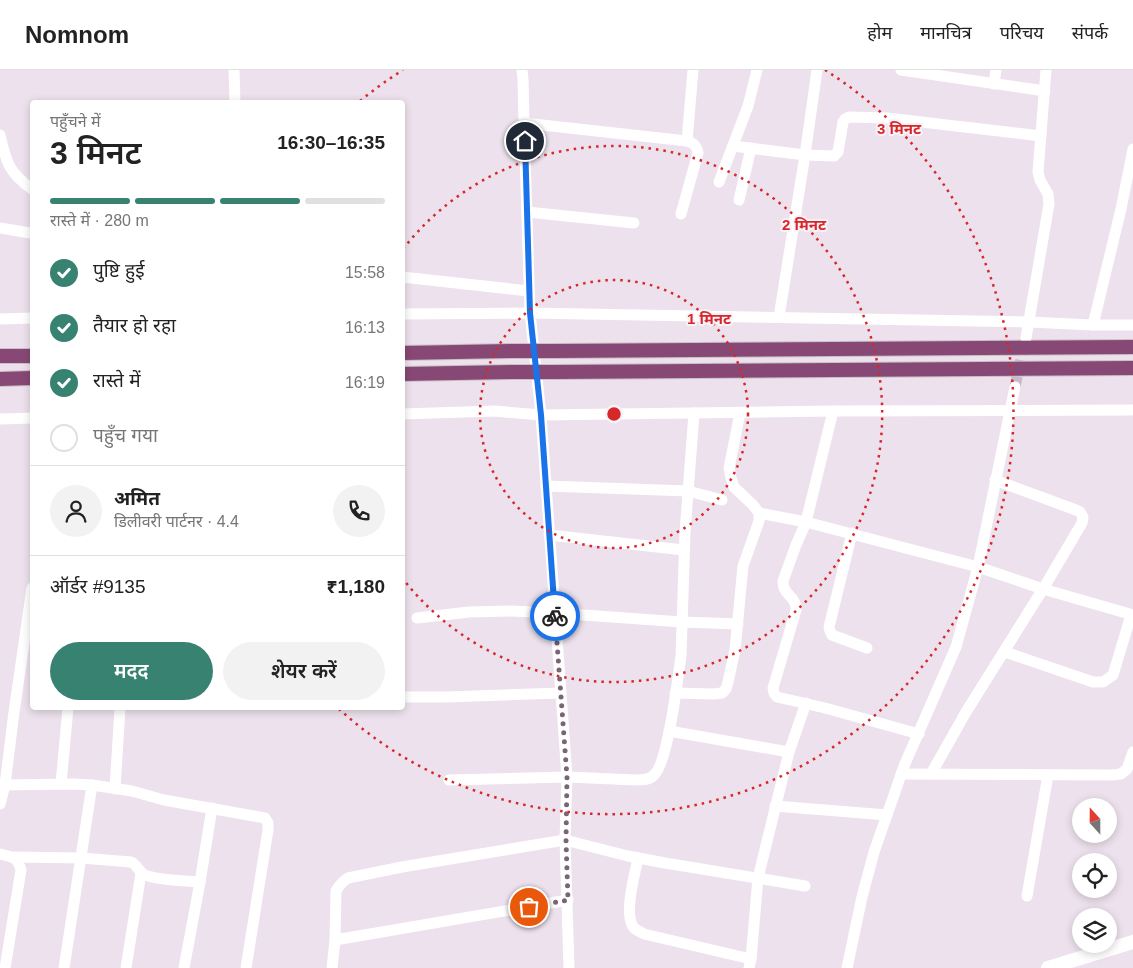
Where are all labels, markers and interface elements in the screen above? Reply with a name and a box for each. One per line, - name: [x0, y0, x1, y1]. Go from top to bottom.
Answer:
- text: Nomnom: [25, 21, 129, 48]
- text: होम: [867, 23, 892, 43]
- text: मानचित्र: [920, 23, 972, 43]
- text: परिचय: [1000, 23, 1044, 43]
- text: संपर्क: [1072, 23, 1108, 43]
- text: पहुँचने में: [50, 113, 101, 130]
- pin: [504, 120, 546, 162]
- text: 3 मिनट: [877, 120, 922, 137]
- icon: home: [511, 127, 539, 155]
- text: 16:30–16:35: [277, 132, 385, 153]
- text: 3 मिनट: [50, 135, 142, 171]
- text: रास्ते में · 280 m: [50, 212, 149, 229]
- text: 2 मिनट: [782, 216, 827, 233]
- icon: check: [50, 259, 78, 287]
- text: पुष्टि हुई: [93, 260, 145, 281]
- text: 15:58: [345, 264, 385, 281]
- text: 1 मिनट: [687, 310, 732, 327]
- icon: check: [50, 314, 78, 342]
- text: तैयार हो रहा: [93, 315, 176, 336]
- text: 16:13: [345, 319, 385, 336]
- icon: check: [50, 369, 78, 397]
- text: रास्ते में: [93, 370, 141, 391]
- text: 16:19: [345, 374, 385, 391]
- centre of rings: [605, 405, 623, 423]
- text: पहुँच गया: [93, 425, 158, 446]
- button: person: [50, 485, 102, 537]
- button: phone: [333, 485, 385, 537]
- text: अमित: [114, 488, 160, 509]
- text: डिलीवरी पार्टनर · 4.4: [114, 513, 239, 530]
- text: ऑर्डर #9135: [50, 576, 146, 597]
- text: ₹1,180: [327, 576, 385, 597]
- courier: [530, 591, 580, 641]
- icon: bike: [541, 602, 569, 630]
- button: मदद: [50, 642, 213, 700]
- button: शेयर करें: [223, 642, 385, 700]
- north arrow: [1072, 798, 1118, 842]
- map controls: [1072, 798, 1117, 953]
- button: locate: [1072, 853, 1117, 898]
- pin: [508, 886, 550, 928]
- icon: bag: [515, 893, 543, 921]
- button: layers: [1072, 908, 1117, 953]

